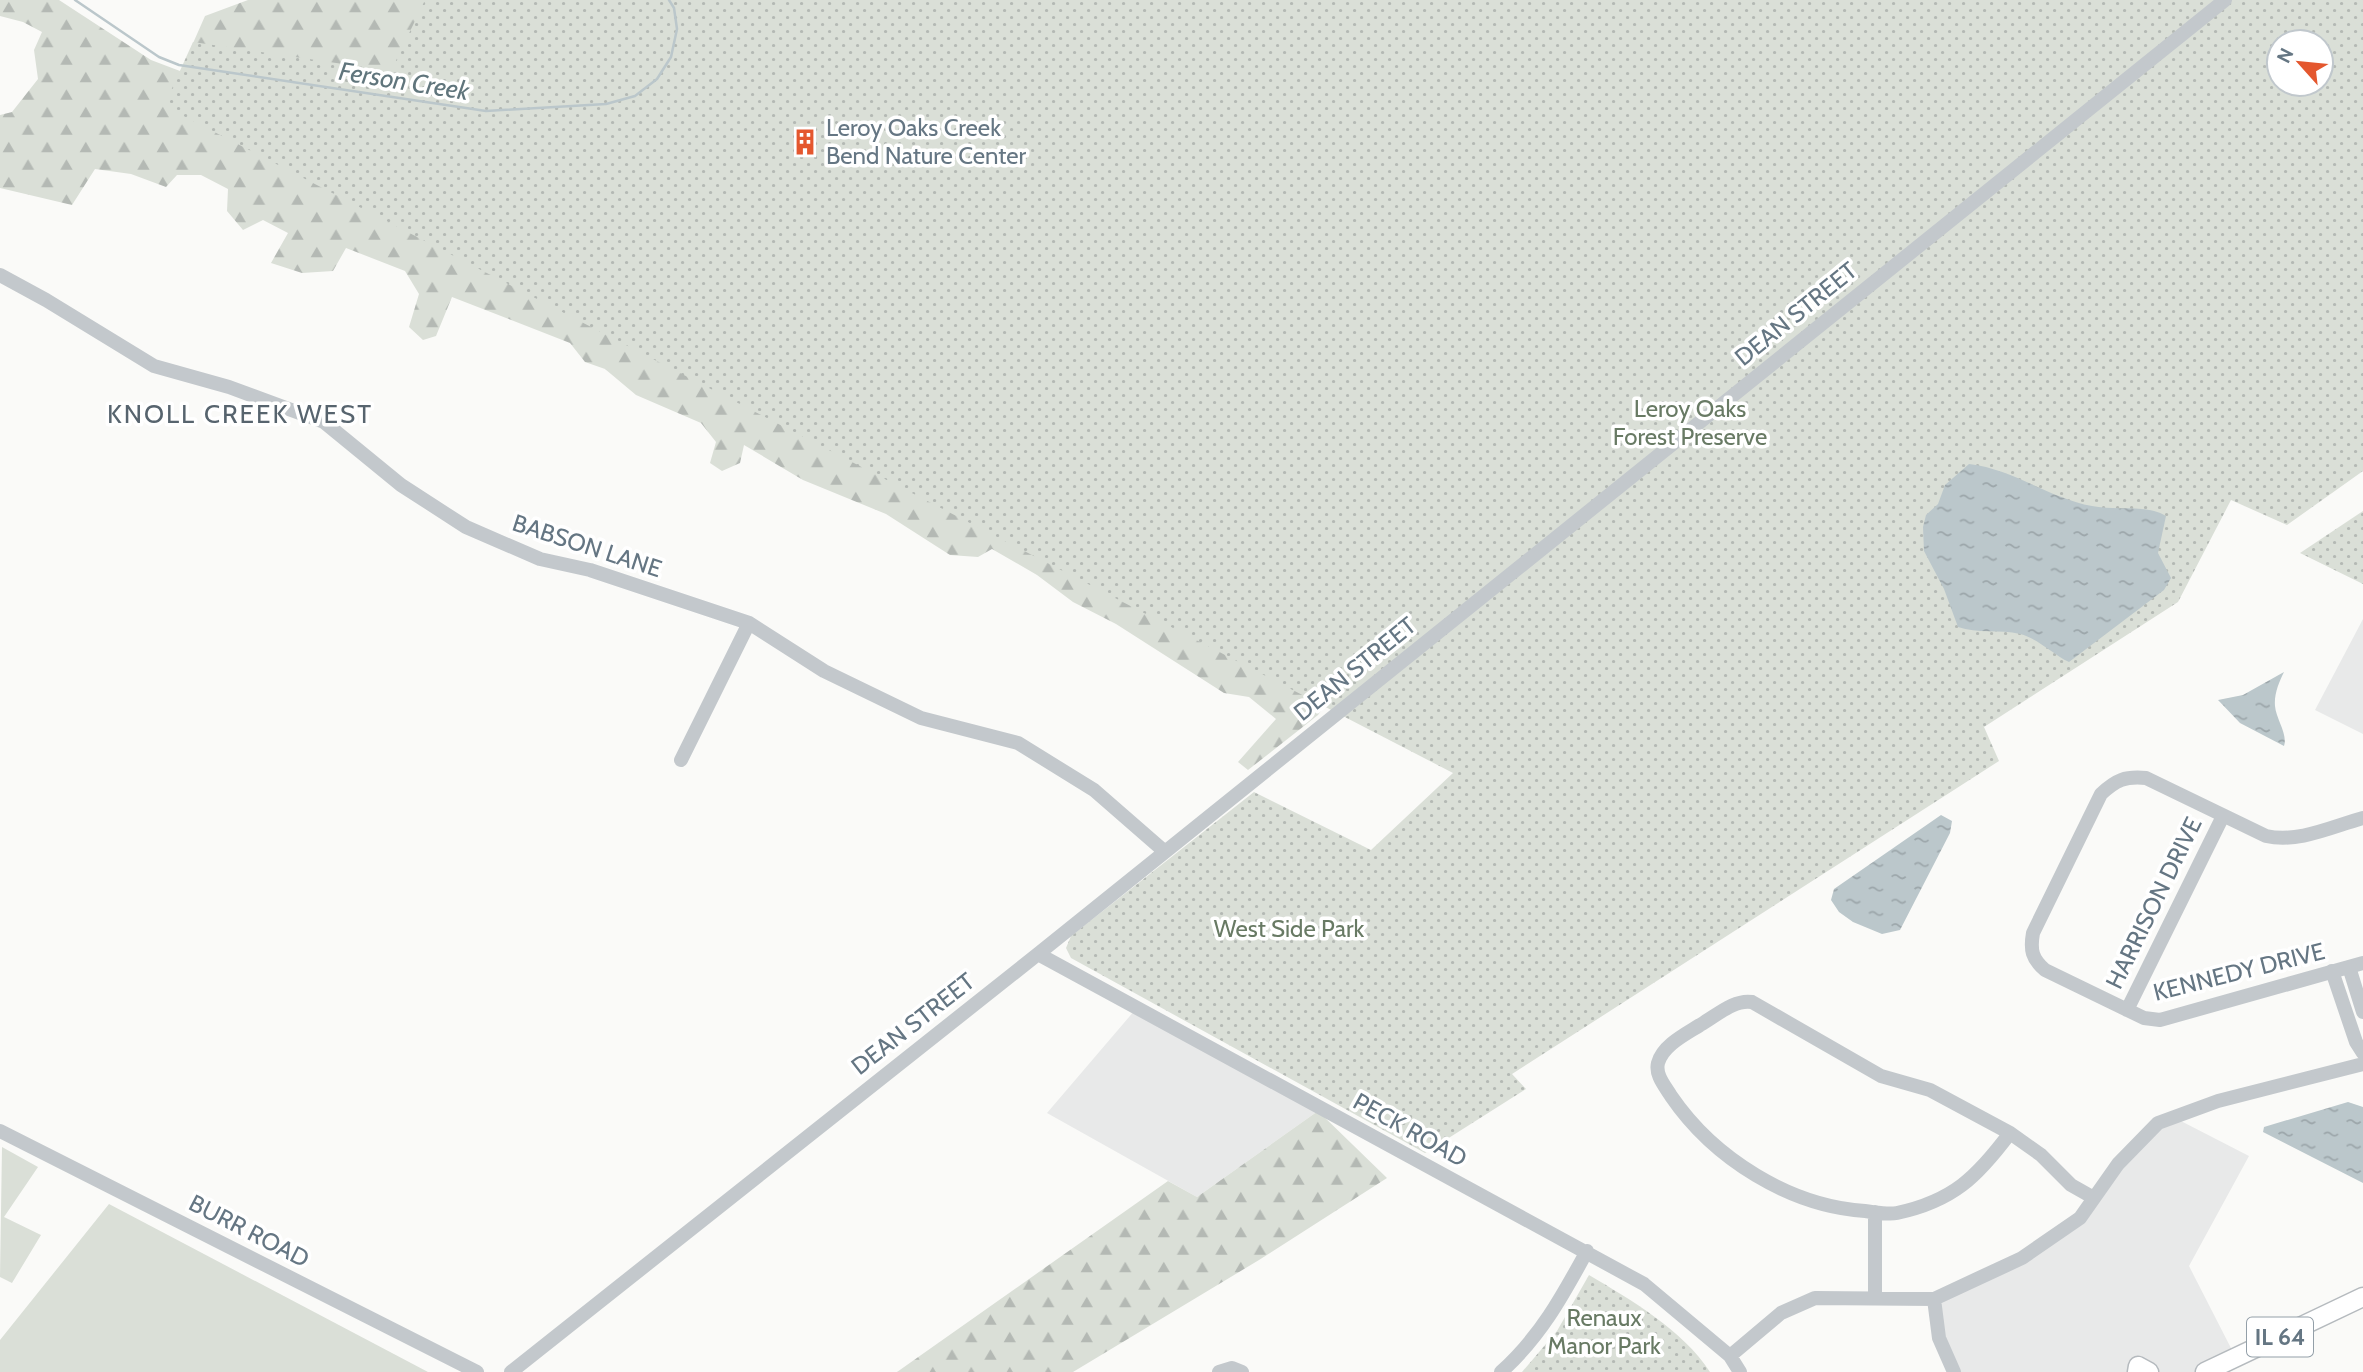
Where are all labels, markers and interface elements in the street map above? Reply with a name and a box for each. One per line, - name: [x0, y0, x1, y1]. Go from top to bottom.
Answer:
- north arrow: [2265, 28, 2335, 98]
- text: N: [2272, 44, 2299, 67]
- water label: Ferson Creek: [337, 55, 472, 107]
- place label: Leroy Oaks Creek Bend Nature Center: [826, 113, 1027, 170]
- building icon: Leroy Oaks Creek Bend Nature Center: [790, 127, 820, 157]
- street label: DEAN STREET: [1729, 255, 1863, 372]
- park label: Leroy Oaks Forest Preserve: [1613, 394, 1767, 451]
- district label: KNOLL CREEK WEST: [107, 398, 373, 430]
- street label: BABSON LANE: [509, 508, 665, 583]
- street label: DEAN STREET: [1288, 610, 1422, 727]
- street label: HARRISON DRIVE: [2099, 812, 2208, 993]
- park label: West Side Park: [1214, 914, 1365, 943]
- street label: KENNEDY DRIVE: [2150, 936, 2328, 1007]
- street label: DEAN STREET: [845, 966, 980, 1081]
- street label: PECK ROAD: [1348, 1086, 1472, 1173]
- street label: BURR ROAD: [184, 1188, 314, 1273]
- park label: Renaux Manor Park: [1547, 1303, 1661, 1360]
- road number: IL 64: [2247, 1318, 2313, 1356]

